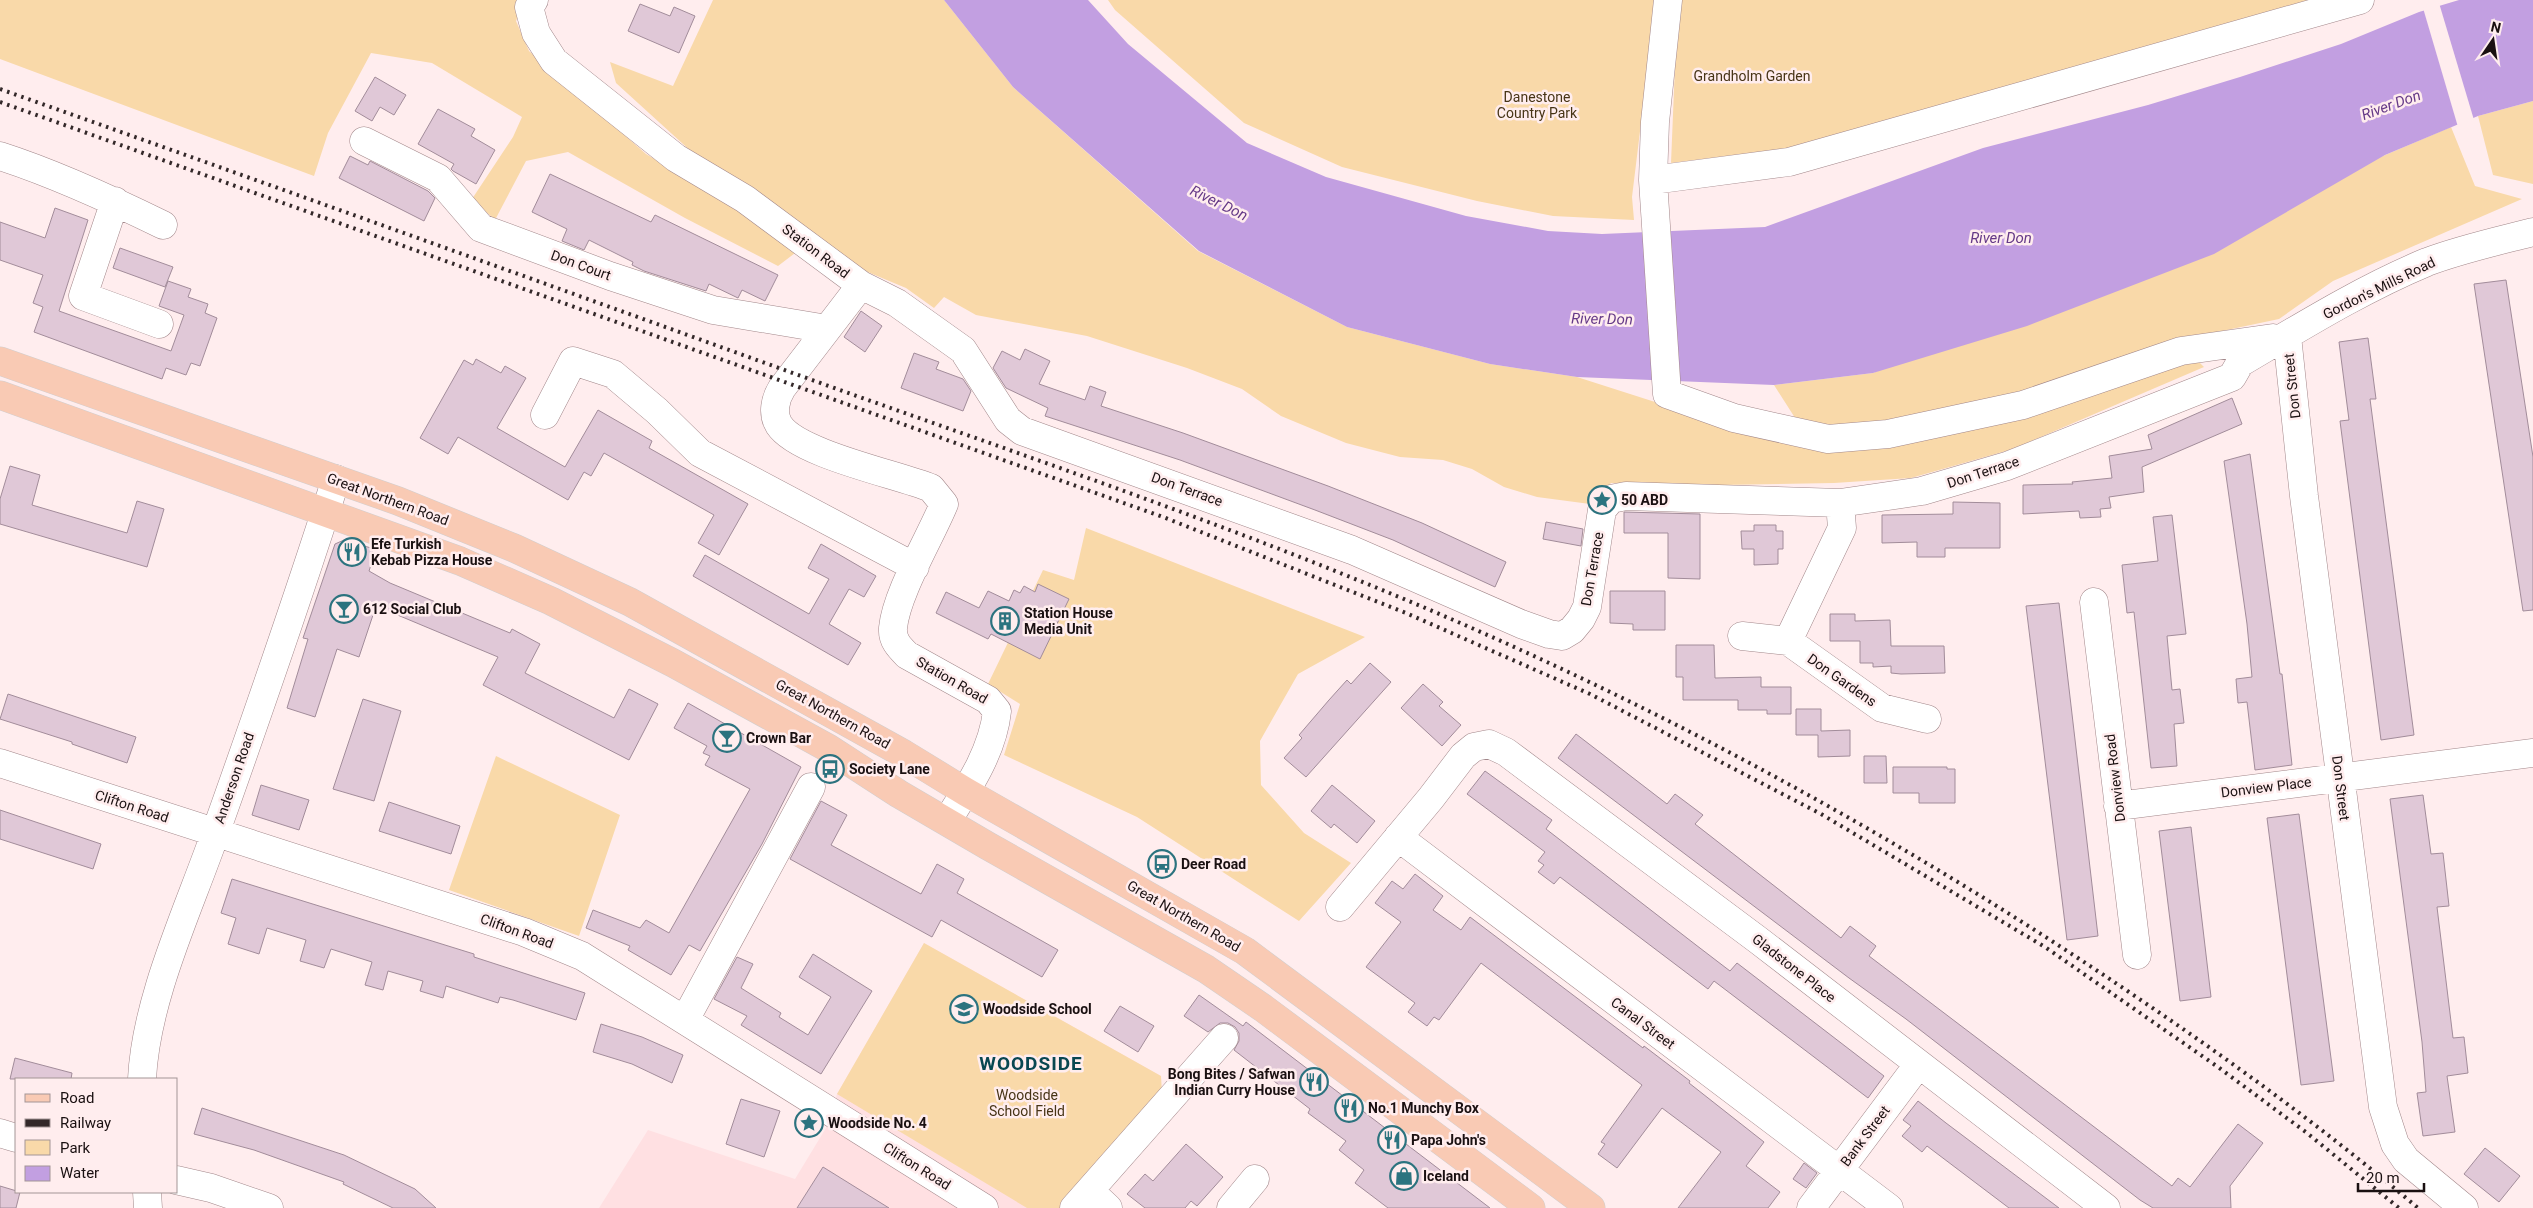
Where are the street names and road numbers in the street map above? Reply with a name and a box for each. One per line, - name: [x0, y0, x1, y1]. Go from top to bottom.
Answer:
- street label: Station Road: [779, 221, 853, 281]
- street label: Don Court: [549, 247, 614, 283]
- street label: Gordon's Mills Road: [2320, 254, 2438, 322]
- street label: Don Street: [2281, 352, 2303, 419]
- street label: Don Terrace: [1945, 453, 2021, 491]
- street label: Don Terrace: [1149, 469, 1225, 509]
- street label: Great Northern Road: [325, 470, 451, 528]
- street label: Don Terrace: [1578, 531, 1606, 607]
- street label: Don Gardens: [1804, 650, 1880, 710]
- street label: Station Road: [913, 653, 991, 707]
- street label: Great Northern Road: [773, 676, 893, 752]
- street label: Anderson Road: [211, 730, 257, 826]
- street label: Donview Road: [2102, 733, 2128, 823]
- street label: Don Street: [2329, 755, 2353, 822]
- street label: Donview Place: [2220, 774, 2312, 800]
- street label: Clifton Road: [93, 787, 171, 825]
- street label: Great Northern Road: [1125, 877, 1243, 955]
- street label: Clifton Road: [478, 910, 556, 952]
- street label: Gladstone Place: [1749, 930, 1839, 1006]
- street label: Canal Street: [1608, 994, 1678, 1052]
- street label: Bank Street: [1837, 1102, 1893, 1169]
- street label: Clifton Road: [880, 1139, 954, 1193]

